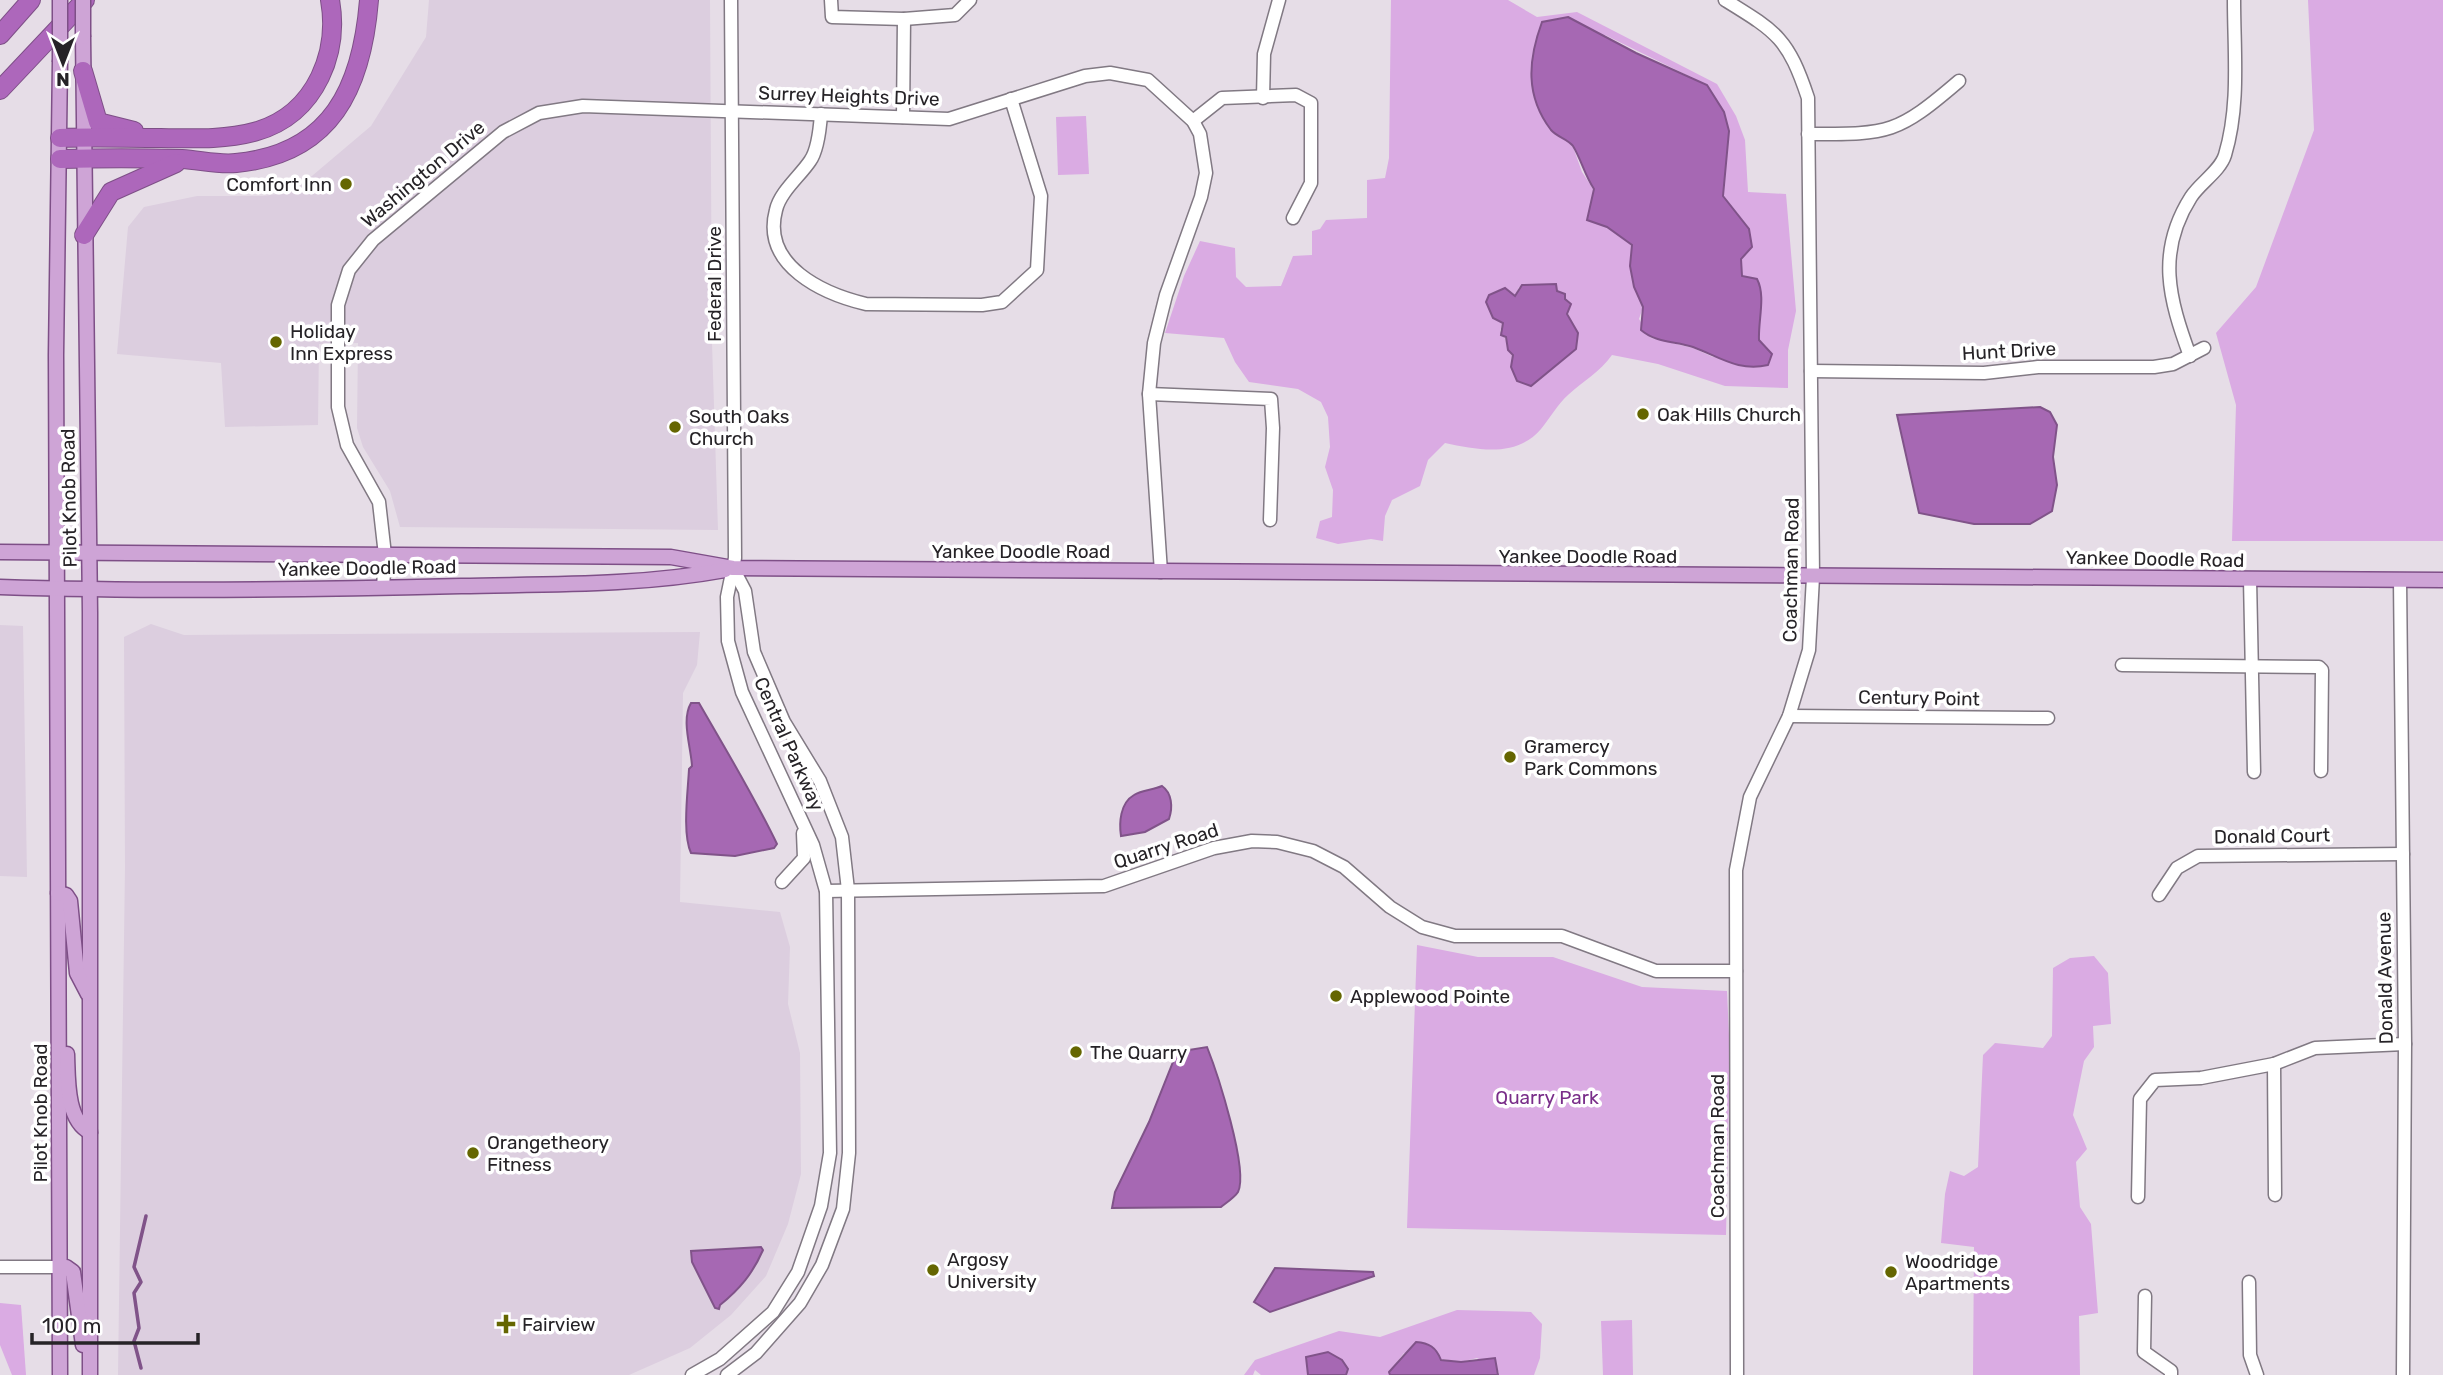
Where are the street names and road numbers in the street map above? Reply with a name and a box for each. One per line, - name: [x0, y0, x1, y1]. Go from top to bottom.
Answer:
- street label: Surrey Heights Drive: [758, 81, 940, 111]
- street label: Washington Drive: [357, 116, 489, 232]
- street label: Federal Drive: [703, 226, 726, 342]
- street label: Hunt Drive: [1961, 337, 2057, 365]
- street label: Pilot Knob Road: [56, 428, 82, 568]
- street label: Coachman Road: [1778, 497, 1804, 643]
- street label: Yankee Doodle Road: [932, 540, 1110, 563]
- street label: Yankee Doodle Road: [1499, 545, 1677, 568]
- street label: Yankee Doodle Road: [2065, 546, 2245, 572]
- street label: Yankee Doodle Road: [277, 555, 457, 581]
- street label: Central Parkway: [749, 673, 829, 815]
- street label: Century Point: [1858, 685, 1981, 711]
- street label: Quarry Road: [1111, 818, 1221, 874]
- street label: Donald Court: [2214, 823, 2331, 849]
- street label: Donald Avenue: [2372, 911, 2398, 1045]
- street label: Pilot Knob Road: [29, 1043, 52, 1183]
- street label: Coachman Road: [1706, 1074, 1729, 1218]

